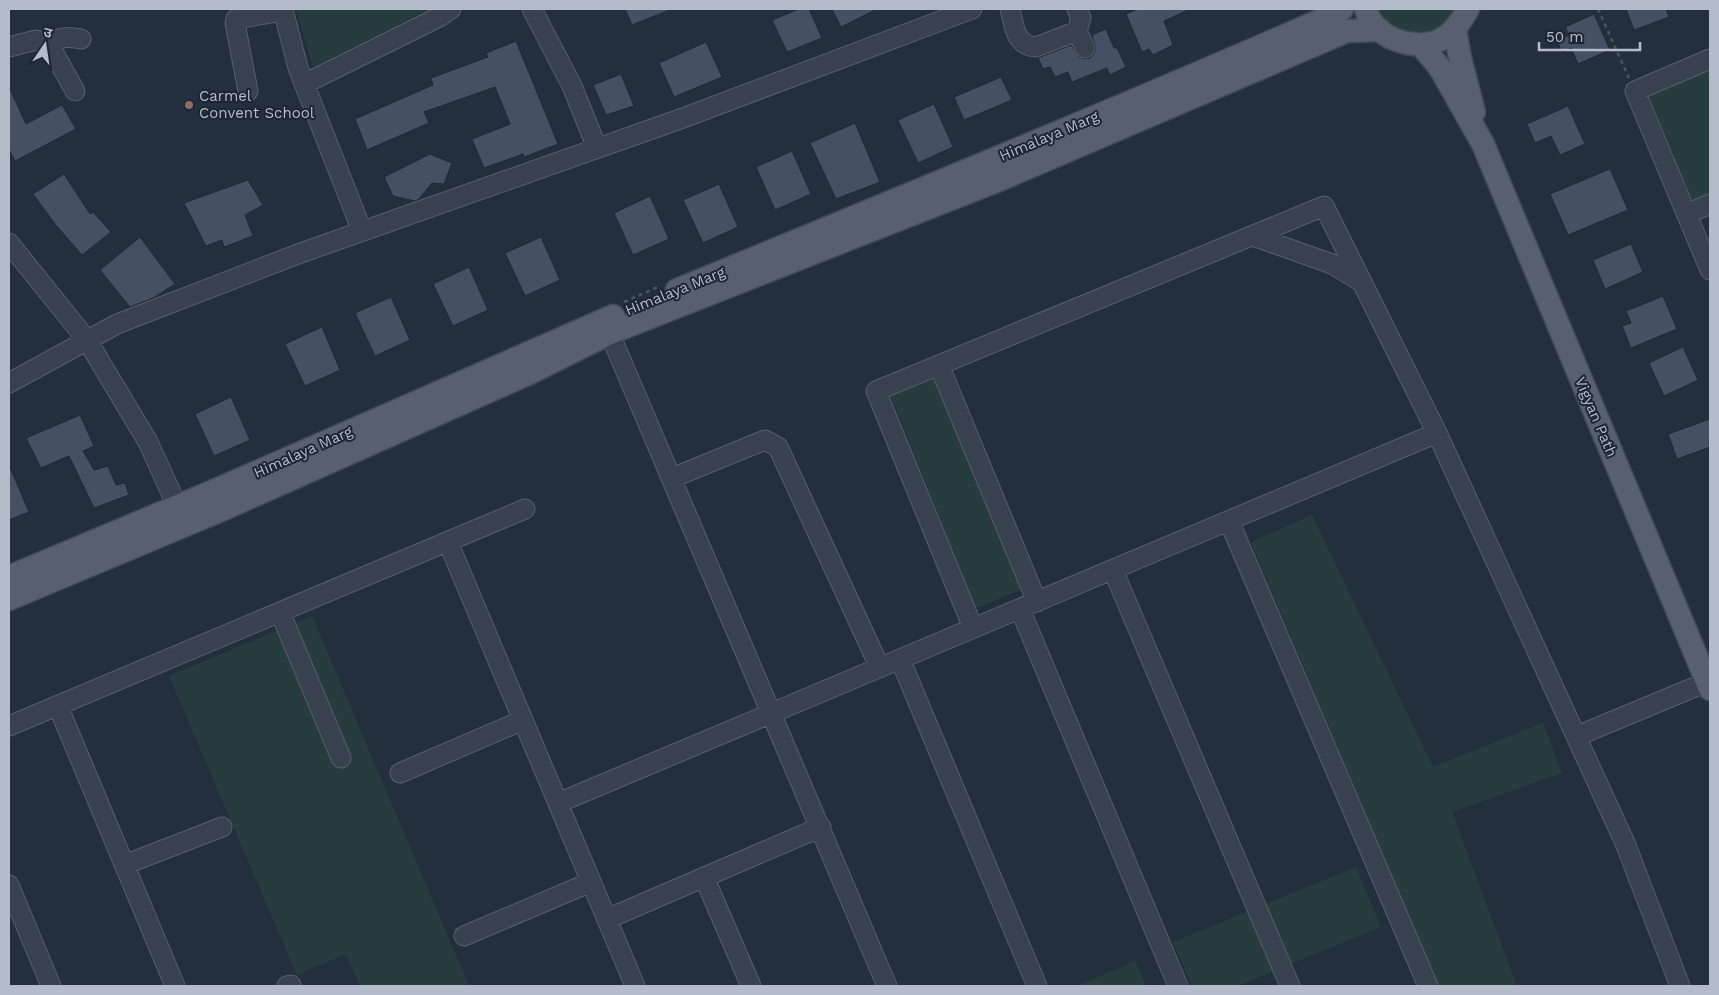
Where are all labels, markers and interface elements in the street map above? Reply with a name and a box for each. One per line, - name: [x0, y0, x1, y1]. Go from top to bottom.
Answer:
- north arrow: [20, 20, 70, 70]
- scale bar: [1539, 20, 1640, 52]
- text: उ: [42, 24, 54, 41]
- text: 50 m: [1546, 28, 1583, 46]
- place label: Carmel Convent School: [199, 87, 315, 122]
- marker: Carmel Convent School: [183, 99, 195, 111]
- street label: Himalaya Marg: [997, 107, 1101, 165]
- street label: Himalaya Marg: [622, 263, 728, 319]
- street label: Vigyan Path: [1571, 374, 1621, 460]
- street label: Himalaya Marg: [251, 422, 355, 482]

